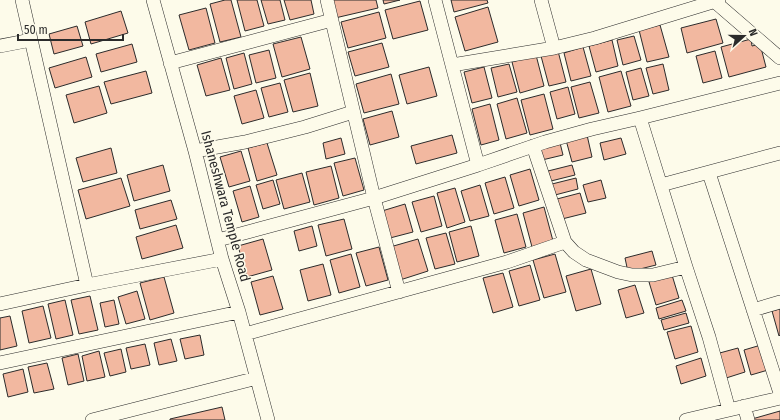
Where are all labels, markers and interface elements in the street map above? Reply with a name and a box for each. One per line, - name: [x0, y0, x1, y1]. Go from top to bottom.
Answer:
- scale bar: [18, 16, 123, 42]
- north arrow: [724, 16, 764, 56]
- text: 50 m: [24, 23, 48, 37]
- text: N: [746, 27, 760, 38]
- street label: Ishaneshwara Temple Road: [197, 129, 254, 284]

